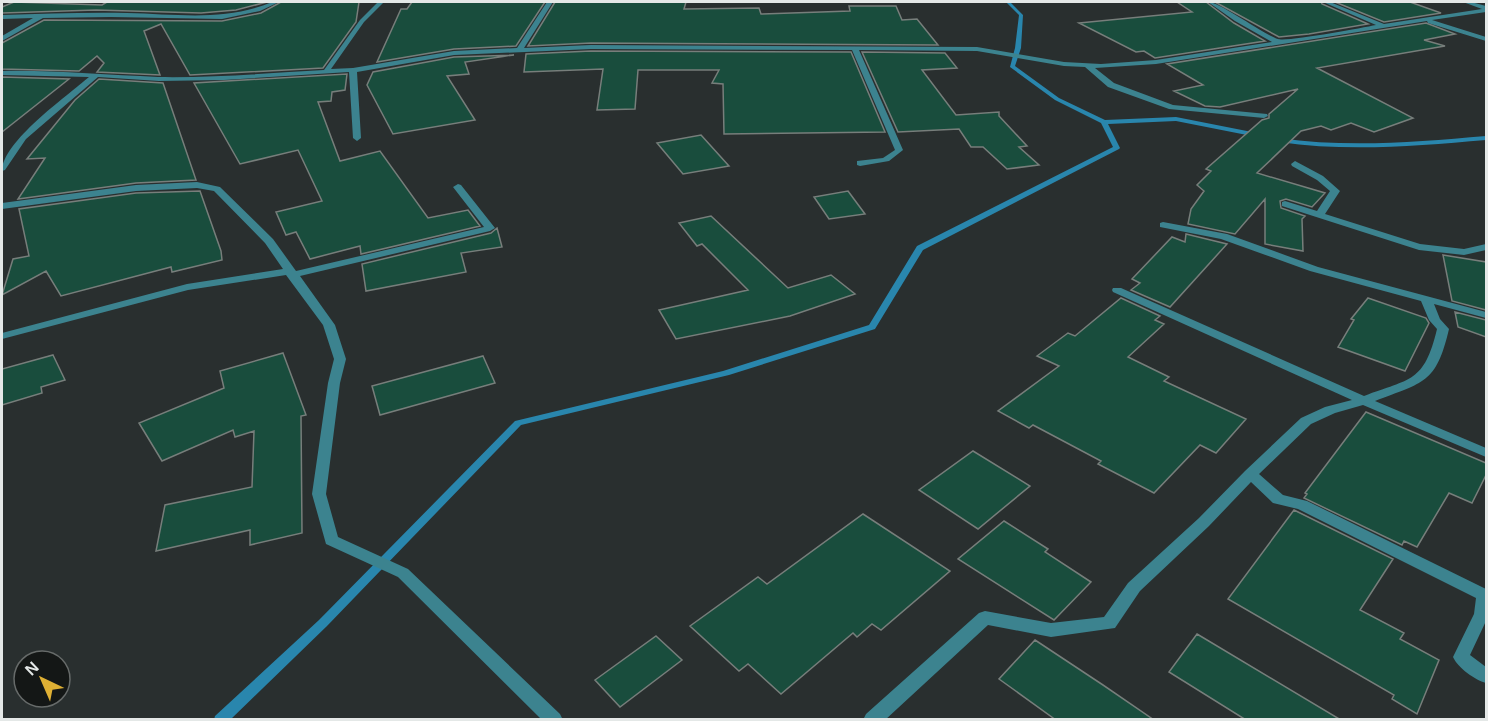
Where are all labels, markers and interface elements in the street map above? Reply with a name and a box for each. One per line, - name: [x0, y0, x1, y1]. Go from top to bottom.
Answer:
- north arrow: [12, 649, 72, 709]
- text: N: [22, 658, 42, 679]

